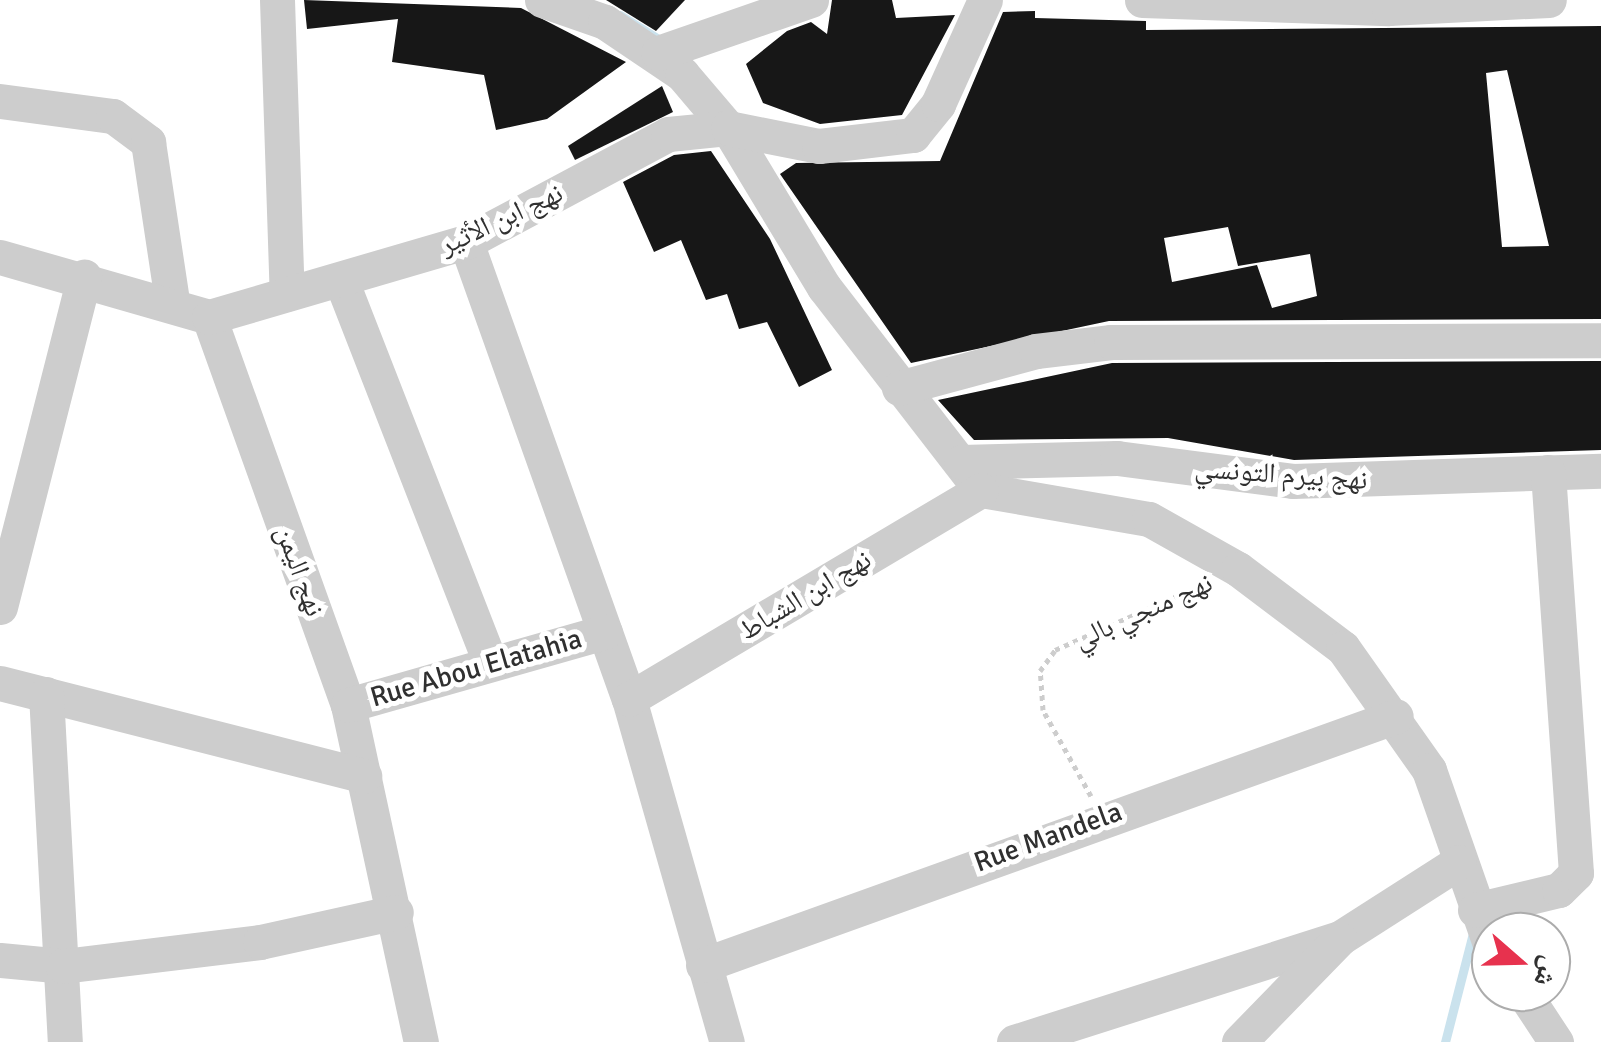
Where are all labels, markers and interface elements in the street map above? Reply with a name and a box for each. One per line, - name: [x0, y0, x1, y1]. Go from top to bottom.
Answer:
- street label: نهج ابن الأثير: [434, 176, 568, 262]
- street label: نهج بيرم التونسي: [1193, 451, 1369, 497]
- street label: نهج اليمن: [268, 521, 332, 621]
- street label: نهج ابن الشباط: [733, 542, 877, 648]
- street label: نهج منجي بالي: [1069, 566, 1217, 656]
- street label: Rue Abou Elatahia: [366, 622, 586, 714]
- street label: Rue Mandela: [969, 795, 1127, 879]
- north arrow: [1471, 912, 1571, 1012]
- text: ش: [1526, 952, 1568, 991]

